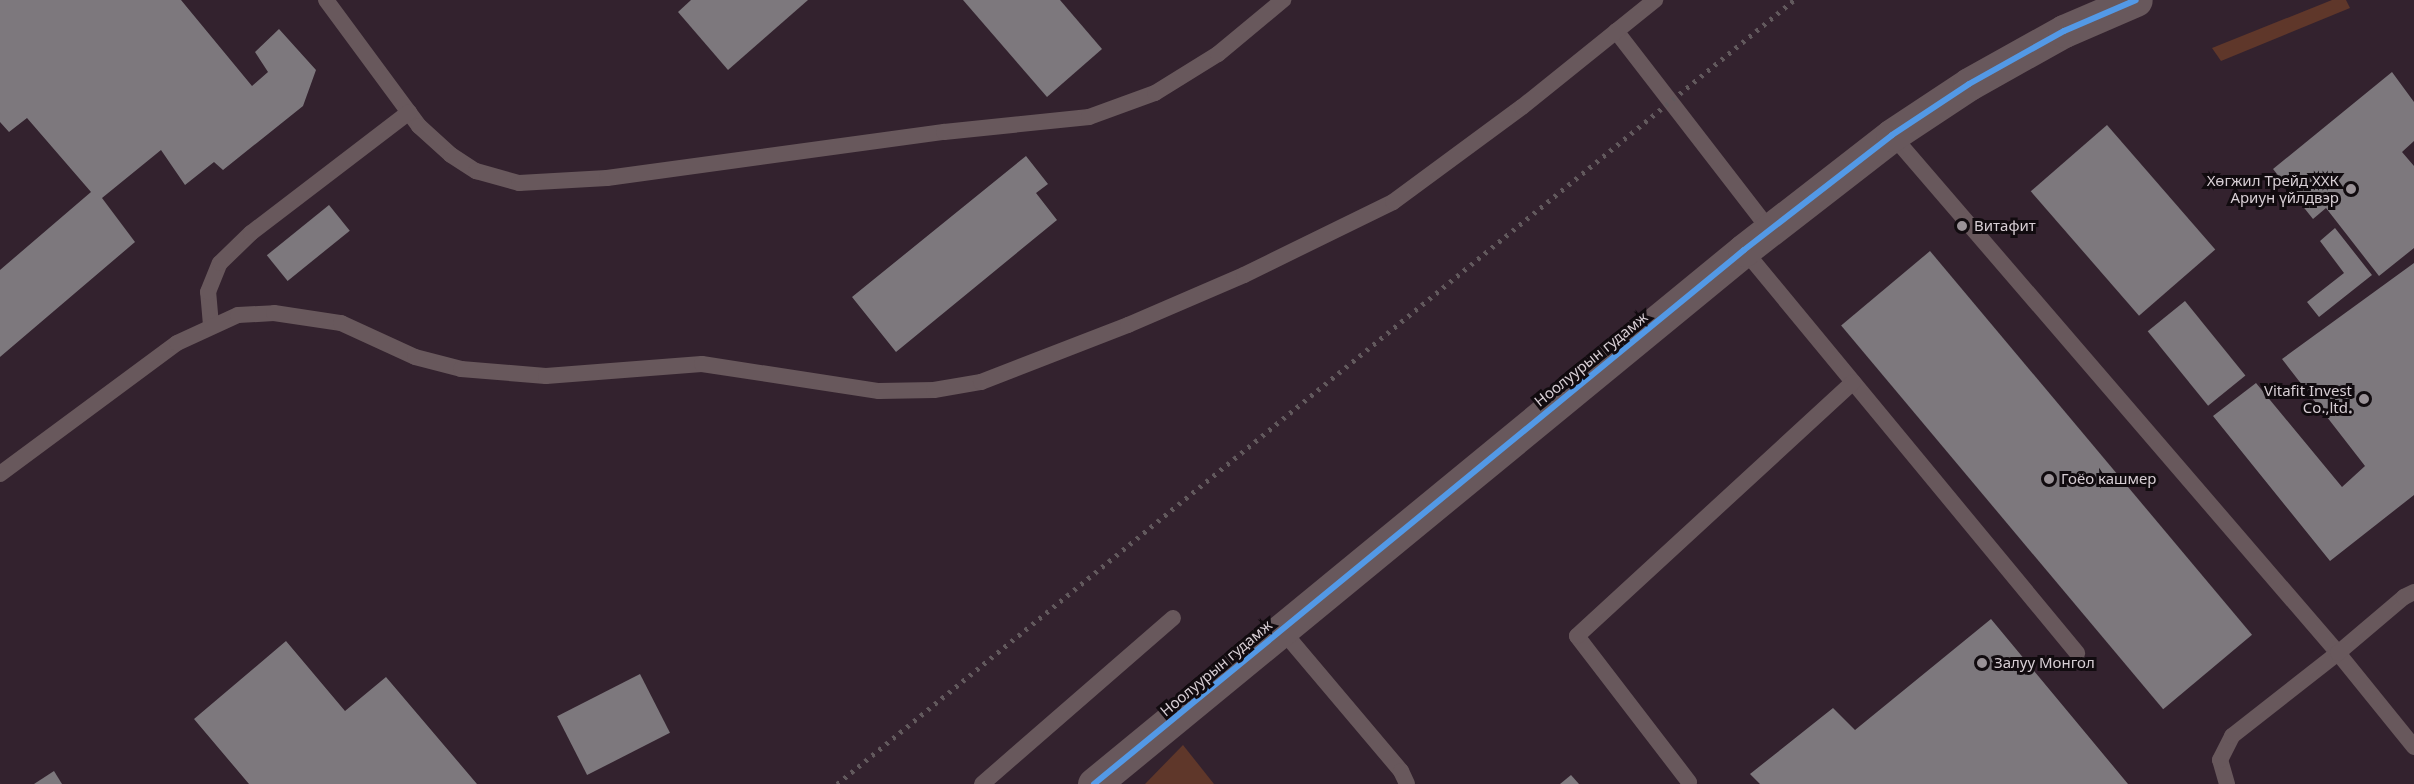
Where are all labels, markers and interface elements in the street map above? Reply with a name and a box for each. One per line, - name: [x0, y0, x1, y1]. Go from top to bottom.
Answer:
- place label: Хөгжил Трейд ХХК Ариун үйлдвэр: [2207, 171, 2339, 206]
- marker: Хөгжил Трейд ХХК Ариун үйлдвэр: [2344, 182, 2358, 196]
- place label: Витафит: [1974, 217, 2036, 235]
- marker: Витафит: [1955, 219, 1969, 233]
- street label: Ноолуурын гудамж: [1531, 308, 1651, 410]
- place label: Vitafit Invest Co.,ltd.: [2264, 381, 2352, 416]
- marker: Vitafit Invest Co.,ltd.: [2357, 392, 2371, 406]
- place label: Гоёо кашмер: [2061, 470, 2156, 488]
- marker: Гоёо кашмер: [2042, 472, 2056, 486]
- street label: Ноолуурын гудамж: [1156, 616, 1276, 720]
- place label: Залуу Монгол: [1994, 654, 2095, 672]
- marker: Залуу Монгол: [1975, 656, 1989, 670]

